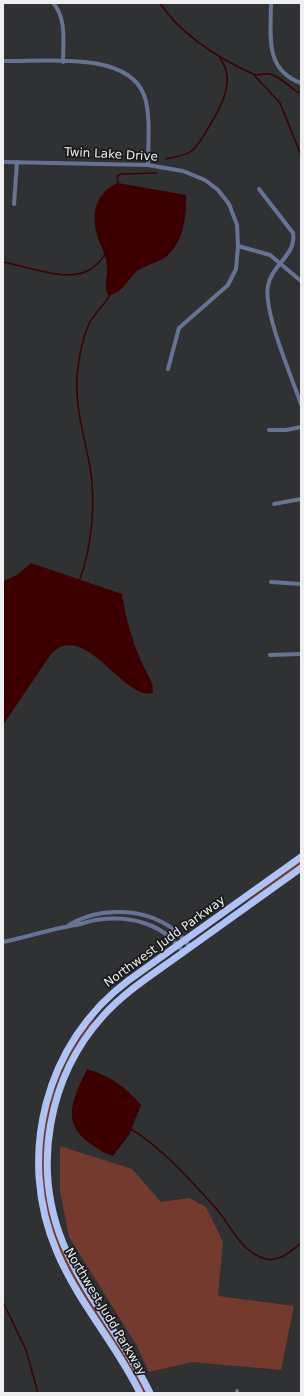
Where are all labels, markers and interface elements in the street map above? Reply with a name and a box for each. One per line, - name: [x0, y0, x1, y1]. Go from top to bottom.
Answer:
- street label: Twin Lake Drive: [64, 145, 158, 165]
- street label: Northwest Judd Parkway: [102, 893, 228, 991]
- street label: Northwest Judd Parkway: [61, 1246, 149, 1378]

